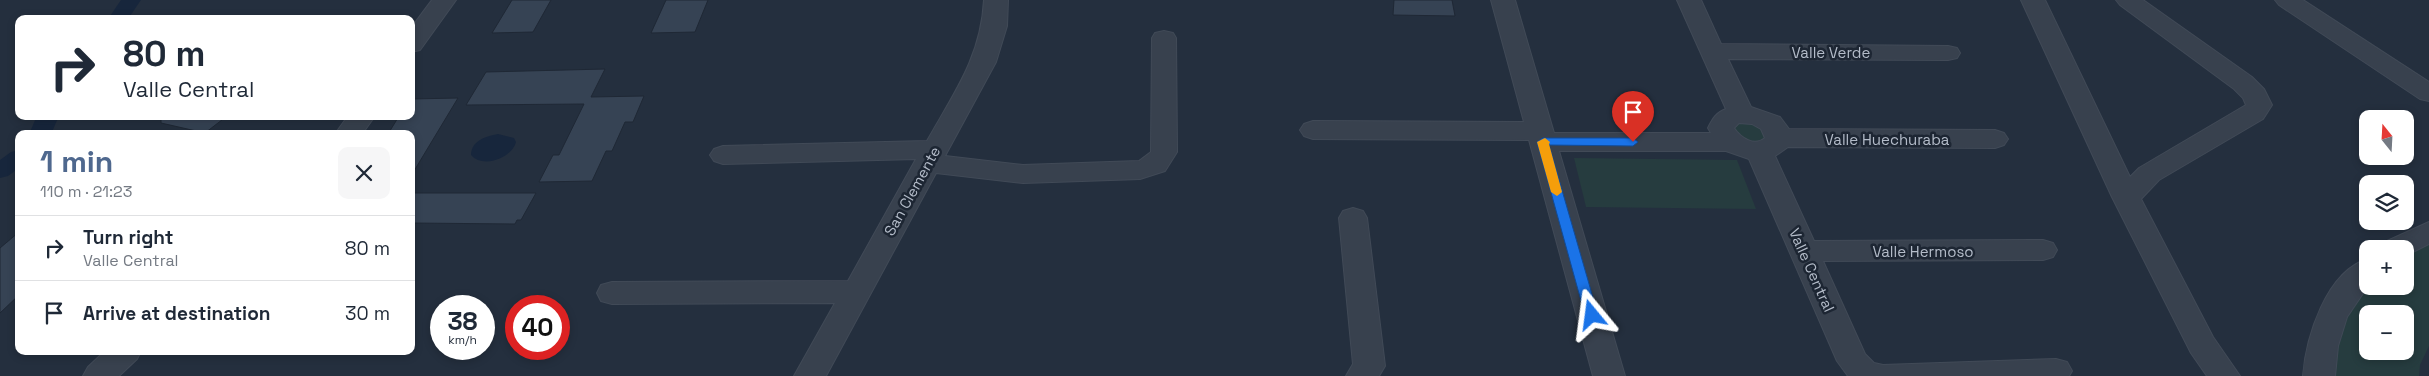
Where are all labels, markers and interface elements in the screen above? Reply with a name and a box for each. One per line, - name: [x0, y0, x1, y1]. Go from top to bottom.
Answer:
- text: 80 m: [123, 32, 205, 76]
- icon: right: [40, 35, 105, 100]
- street label: Valle Verde: [1792, 43, 1871, 62]
- text: Valle Central: [123, 75, 254, 103]
- pin: [1612, 91, 1654, 142]
- icon: arrive: [1619, 98, 1647, 126]
- north arrow: [2359, 110, 2414, 165]
- map controls: [2359, 110, 2414, 360]
- street label: Valle Huechuraba: [1825, 130, 1950, 149]
- text: 1 min: [40, 142, 113, 181]
- street label: San Clemente: [880, 143, 944, 239]
- button: close: [338, 147, 390, 199]
- button: layers: [2359, 175, 2414, 230]
- text: 110 m · 21:23: [40, 181, 132, 202]
- text: Turn right: [83, 225, 173, 250]
- street label: Valle Central: [1785, 225, 1839, 315]
- icon: right: [40, 234, 68, 262]
- text: 80 m: [345, 236, 390, 261]
- button: +: [2359, 240, 2414, 295]
- street label: Valle Hermoso: [1872, 242, 1974, 261]
- text: Valle Central: [83, 250, 179, 271]
- position arrow: [1565, 288, 1617, 340]
- speed limit sign: 40: [505, 295, 570, 360]
- icon: arrive: [40, 299, 68, 327]
- text: Arrive at destination: [83, 301, 271, 326]
- text: 30 m: [345, 301, 390, 326]
- text: 38: [447, 305, 478, 337]
- button: −: [2359, 305, 2414, 360]
- text: km/h: [448, 332, 477, 348]

